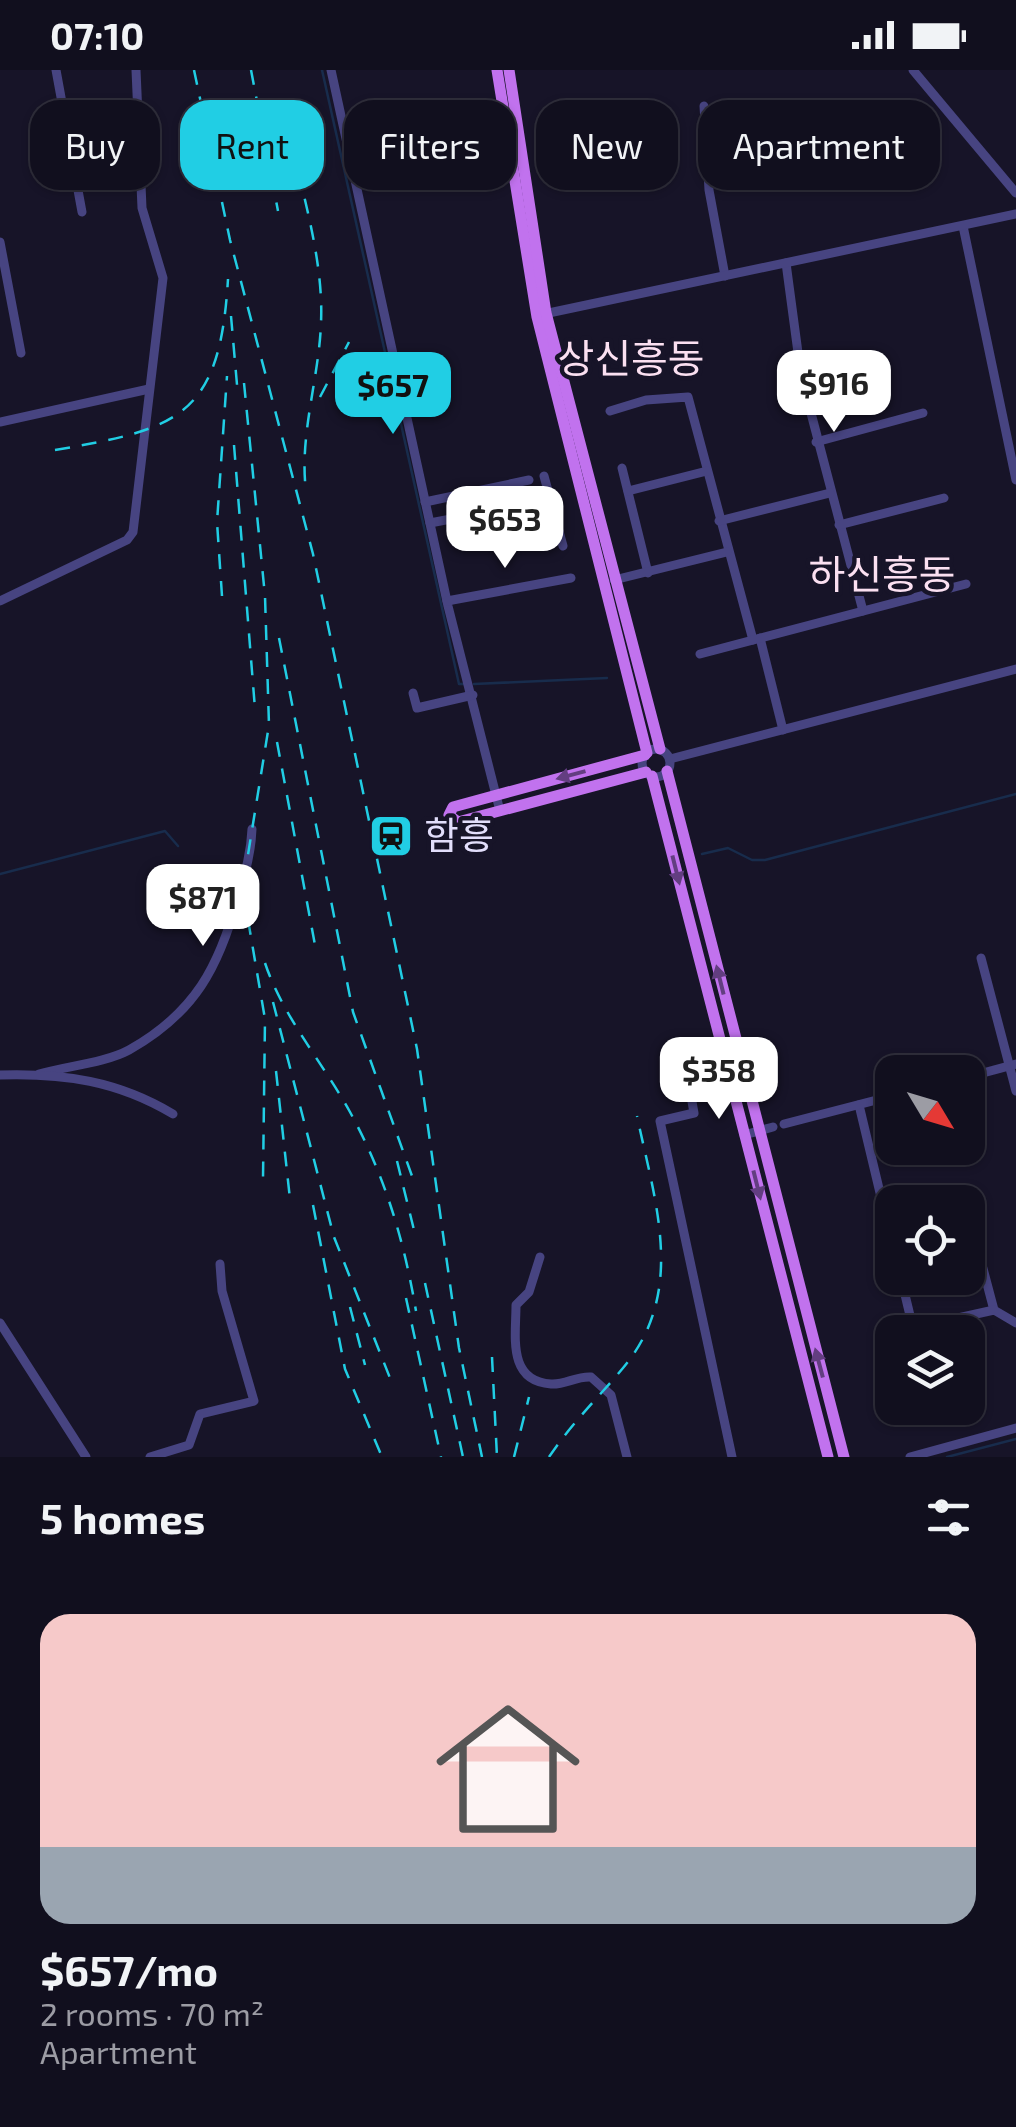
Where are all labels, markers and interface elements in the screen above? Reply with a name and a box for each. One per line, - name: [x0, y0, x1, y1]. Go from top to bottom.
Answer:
- text: 07:10: [50, 12, 144, 58]
- chip: Buy: [30, 100, 160, 190]
- chip: Rent: [180, 100, 324, 190]
- chip: Filters: [344, 100, 516, 190]
- chip: New: [536, 100, 678, 190]
- chip: Apartment: [698, 100, 940, 190]
- district label: 상신흥동: [557, 333, 705, 381]
- pin: $916: [775, 350, 893, 435]
- pin: $657: [334, 352, 452, 437]
- text: $916: [799, 363, 869, 401]
- text: $657: [357, 365, 429, 403]
- pin: $653: [446, 486, 564, 571]
- text: $653: [468, 499, 542, 537]
- district label: 하신흥동: [808, 549, 956, 597]
- one-way arrow: [555, 768, 586, 784]
- place label: 함흥: [424, 811, 494, 857]
- station icon: 함흥: [368, 813, 414, 859]
- one-way arrow: [669, 855, 685, 886]
- pin: $871: [144, 864, 262, 949]
- text: $871: [168, 877, 238, 915]
- one-way arrow: [711, 965, 727, 996]
- pin: $358: [660, 1037, 778, 1122]
- text: $358: [682, 1050, 756, 1088]
- north arrow: [875, 1055, 985, 1165]
- map controls: [875, 1055, 985, 1425]
- one-way arrow: [749, 1170, 765, 1201]
- button: locate: [875, 1185, 985, 1295]
- button: layers: [875, 1315, 985, 1425]
- one-way arrow: [811, 1347, 827, 1378]
- icon: filters: [921, 1490, 976, 1545]
- text: 5 homes: [40, 1492, 205, 1542]
- icon: home: [418, 1679, 598, 1859]
- text: $657/mo: [40, 1944, 218, 1994]
- text: 2 rooms · 70 m²: [40, 1994, 264, 2032]
- text: Apartment: [40, 2032, 197, 2070]

